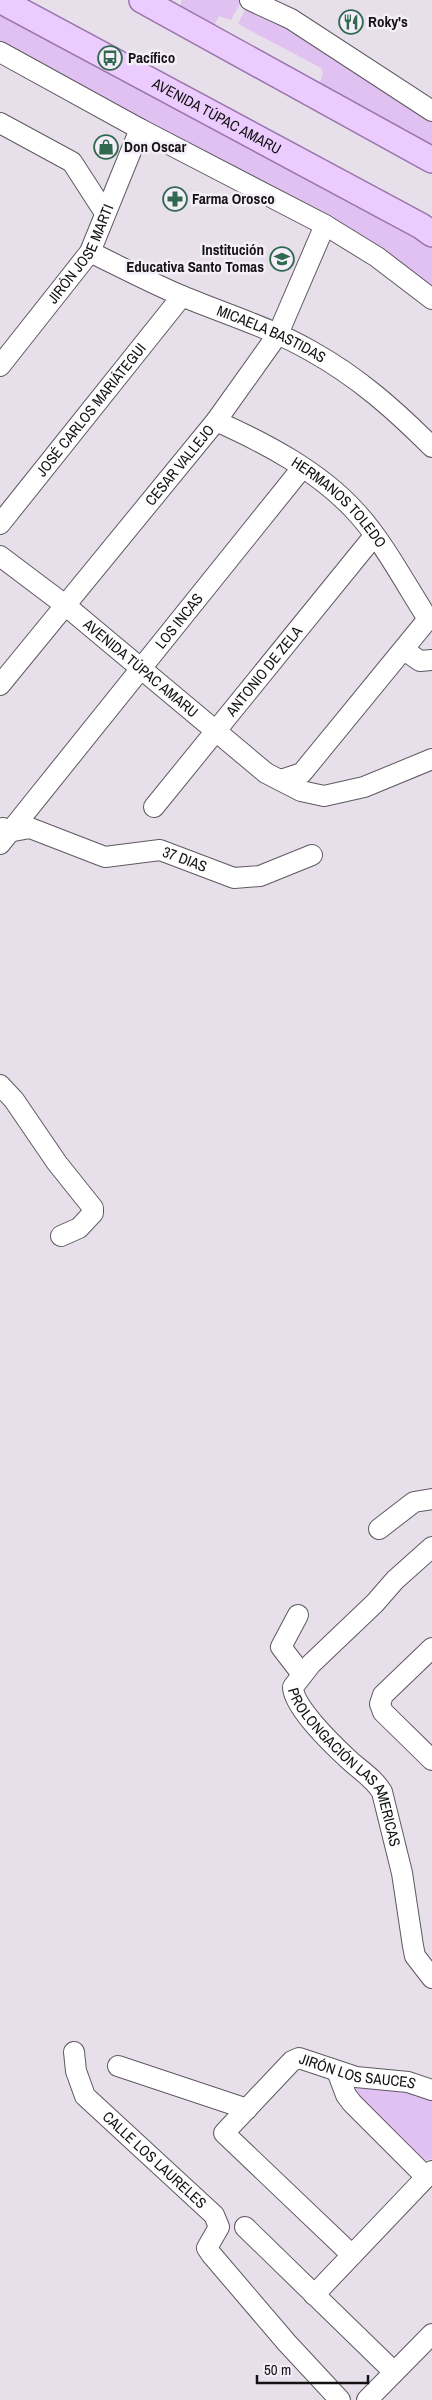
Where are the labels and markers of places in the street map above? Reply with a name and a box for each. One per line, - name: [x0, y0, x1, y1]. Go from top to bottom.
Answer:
- restaurant icon: Roky's: [338, 9, 364, 35]
- place label: Roky's: [368, 11, 408, 32]
- bus stop icon: Pacífico: [97, 45, 123, 71]
- place label: Pacífico: [128, 47, 175, 68]
- shop icon: Don Oscar: [93, 134, 119, 160]
- place label: Don Oscar: [124, 136, 186, 157]
- pharmacy icon: Farma Orosco: [162, 186, 188, 212]
- place label: Farma Orosco: [192, 188, 275, 209]
- place label: Institución Educativa Santo Tomas: [126, 239, 264, 277]
- school or university icon: Institución Educativa Santo Tomas: [269, 246, 295, 272]

